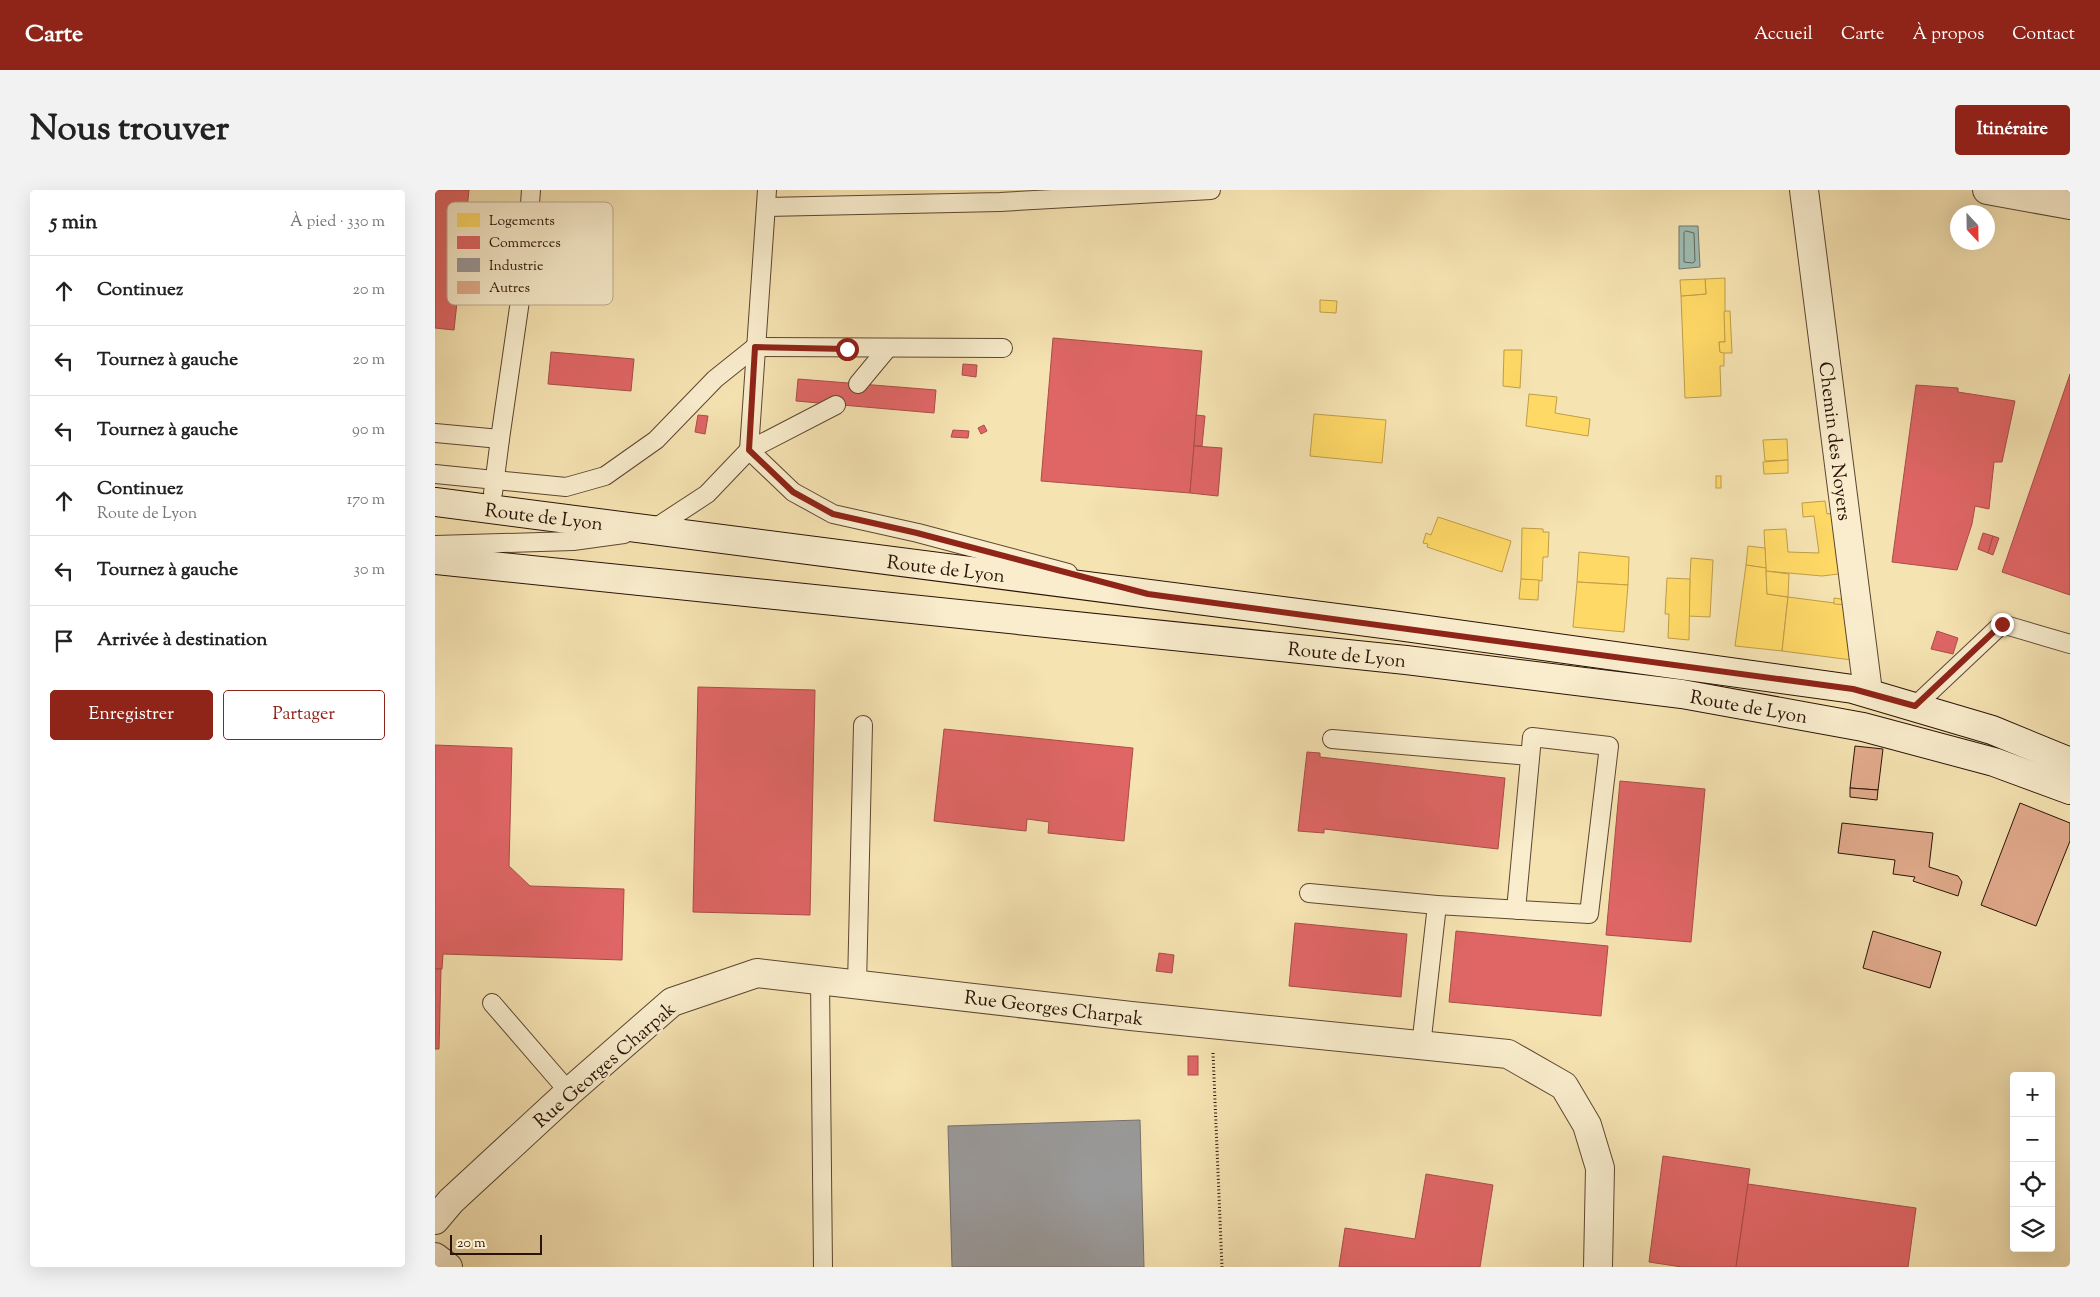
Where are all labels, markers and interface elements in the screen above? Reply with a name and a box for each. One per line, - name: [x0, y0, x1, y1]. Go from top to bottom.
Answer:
- text: Carte: [25, 18, 83, 52]
- text: Accueil: [1754, 22, 1813, 48]
- text: Carte: [1841, 22, 1885, 48]
- text: À propos: [1913, 22, 1984, 48]
- text: Contact: [2012, 22, 2075, 48]
- text: Nous trouver: [30, 105, 229, 156]
- button: Itinéraire: [1955, 105, 2070, 155]
- legend: [447, 202, 613, 305]
- north arrow: [1950, 205, 1995, 250]
- text: 5 min: [50, 208, 97, 238]
- text: À pied · 330 m: [290, 211, 385, 234]
- text: Logements: [489, 212, 555, 232]
- text: Commerces: [489, 234, 561, 254]
- text: Industrie: [489, 257, 544, 277]
- icon: ahead: [50, 277, 78, 305]
- text: Continuez: [97, 277, 183, 304]
- text: 20 m: [352, 279, 385, 302]
- text: Autres: [489, 279, 530, 299]
- route start: [836, 338, 859, 361]
- icon: left: [50, 347, 78, 375]
- text: Tournez à gauche: [97, 347, 238, 374]
- text: 20 m: [352, 349, 385, 372]
- street label: Chemin des Noyers: [1810, 360, 1857, 522]
- icon: left: [50, 417, 78, 445]
- text: Tournez à gauche: [97, 417, 238, 444]
- text: 90 m: [352, 419, 385, 442]
- text: Continuez: [97, 476, 183, 503]
- icon: ahead: [50, 487, 78, 515]
- text: 170 m: [347, 489, 385, 512]
- street label: Route de Lyon: [483, 498, 604, 539]
- text: Route de Lyon: [97, 503, 197, 526]
- street label: Route de Lyon: [885, 550, 1006, 591]
- icon: left: [50, 557, 78, 585]
- text: Tournez à gauche: [97, 557, 238, 584]
- text: 30 m: [354, 559, 385, 582]
- route end: [1991, 613, 2014, 636]
- icon: arrive: [50, 627, 78, 655]
- text: Arrivée à destination: [97, 627, 268, 654]
- street label: Route de Lyon: [1286, 637, 1407, 676]
- street label: Route de Lyon: [1688, 685, 1809, 732]
- button: Enregistrer: [50, 690, 213, 740]
- button: Partager: [223, 690, 385, 740]
- street label: Rue Georges Charpak: [963, 985, 1145, 1034]
- street label: Rue Georges Charpak: [529, 996, 683, 1135]
- map controls: [2010, 1072, 2055, 1252]
- button: +: [2010, 1072, 2055, 1117]
- button: −: [2010, 1117, 2055, 1162]
- button: locate: [2010, 1162, 2055, 1207]
- button: layers: [2010, 1207, 2055, 1252]
- scale bar: [450, 1232, 543, 1255]
- text: 20 m: [457, 1234, 486, 1254]

